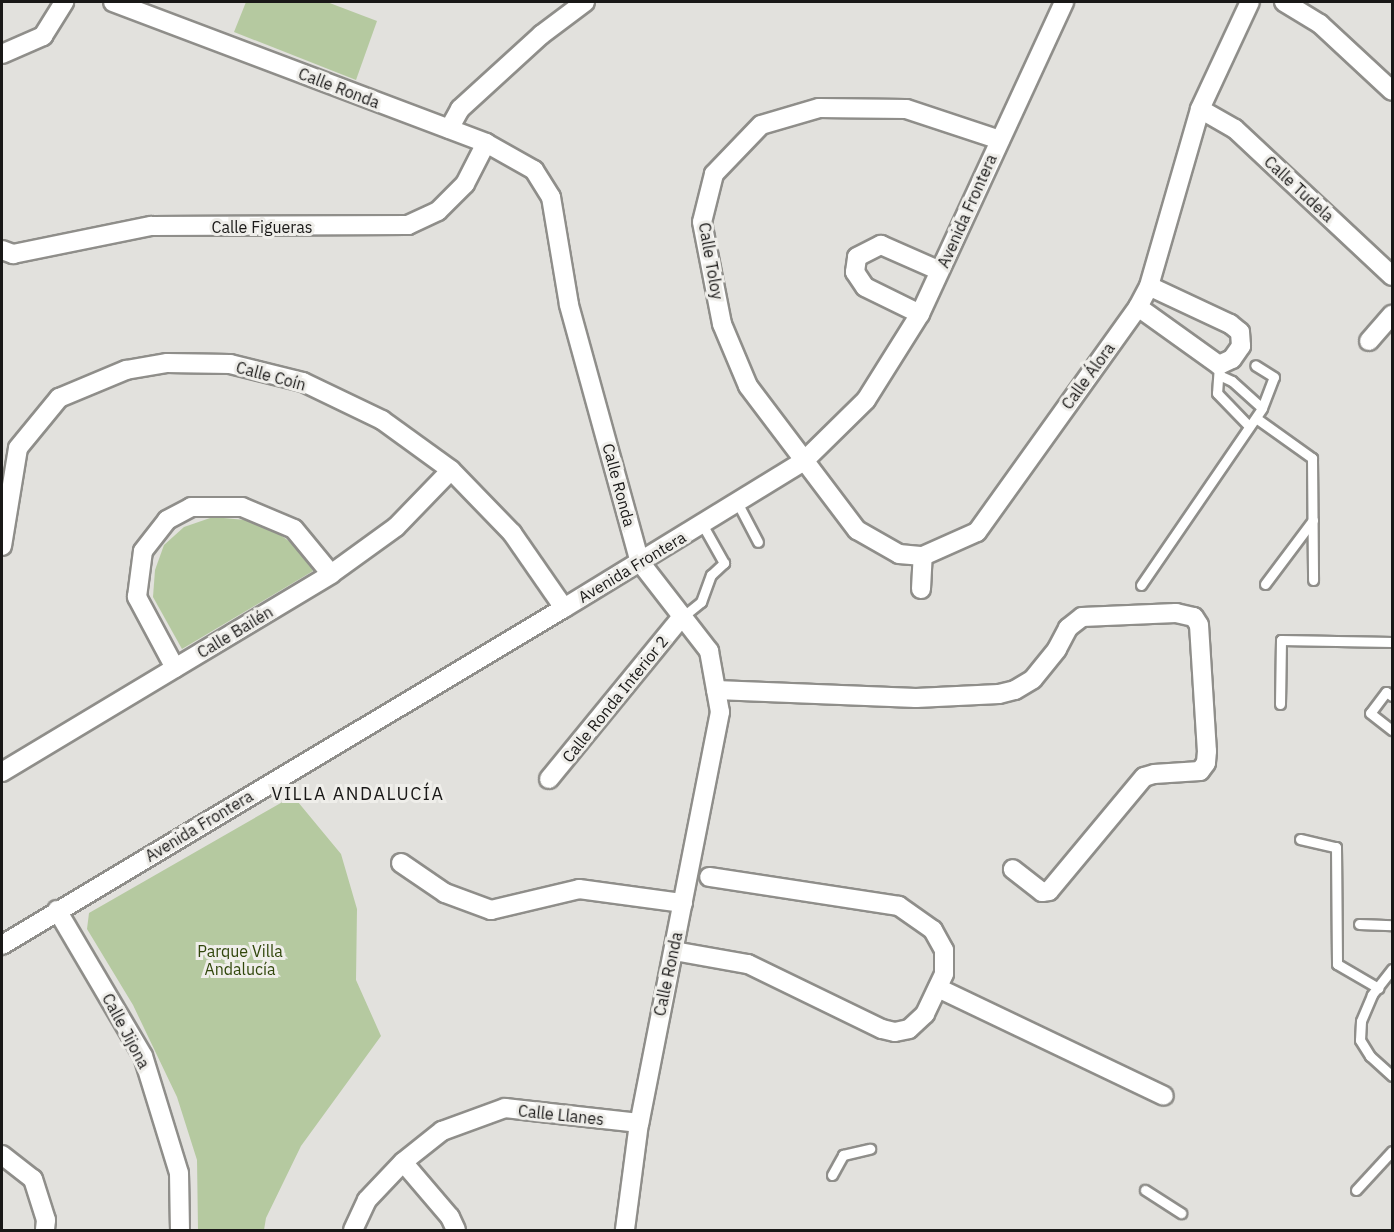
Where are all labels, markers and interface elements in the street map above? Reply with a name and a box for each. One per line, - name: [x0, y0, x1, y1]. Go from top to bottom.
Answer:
- street label: Calle Ronda: [296, 64, 382, 112]
- street label: Avenida Frontera: [933, 151, 1001, 271]
- street label: Calle Tudela: [1260, 152, 1338, 226]
- street label: Calle Figueras: [211, 217, 313, 237]
- street label: Calle Toloy: [695, 221, 727, 301]
- street label: Calle Álora: [1057, 339, 1119, 413]
- street label: Calle Coín: [234, 357, 308, 395]
- street label: Calle Ronda: [599, 441, 639, 529]
- street label: Avenida Frontera: [575, 527, 689, 607]
- street label: Calle Bailén: [194, 602, 276, 662]
- street label: Calle Ronda Interior 2: [558, 632, 672, 766]
- district label: VILLA ANDALUCÍA: [271, 783, 445, 805]
- street label: Avenida Frontera: [142, 786, 256, 866]
- street label: Calle Ronda: [650, 930, 686, 1018]
- park label: Parque Villa Andalucía: [197, 941, 283, 979]
- street label: Calle Jijona: [98, 990, 154, 1072]
- street label: Calle Llanes: [517, 1101, 605, 1129]

